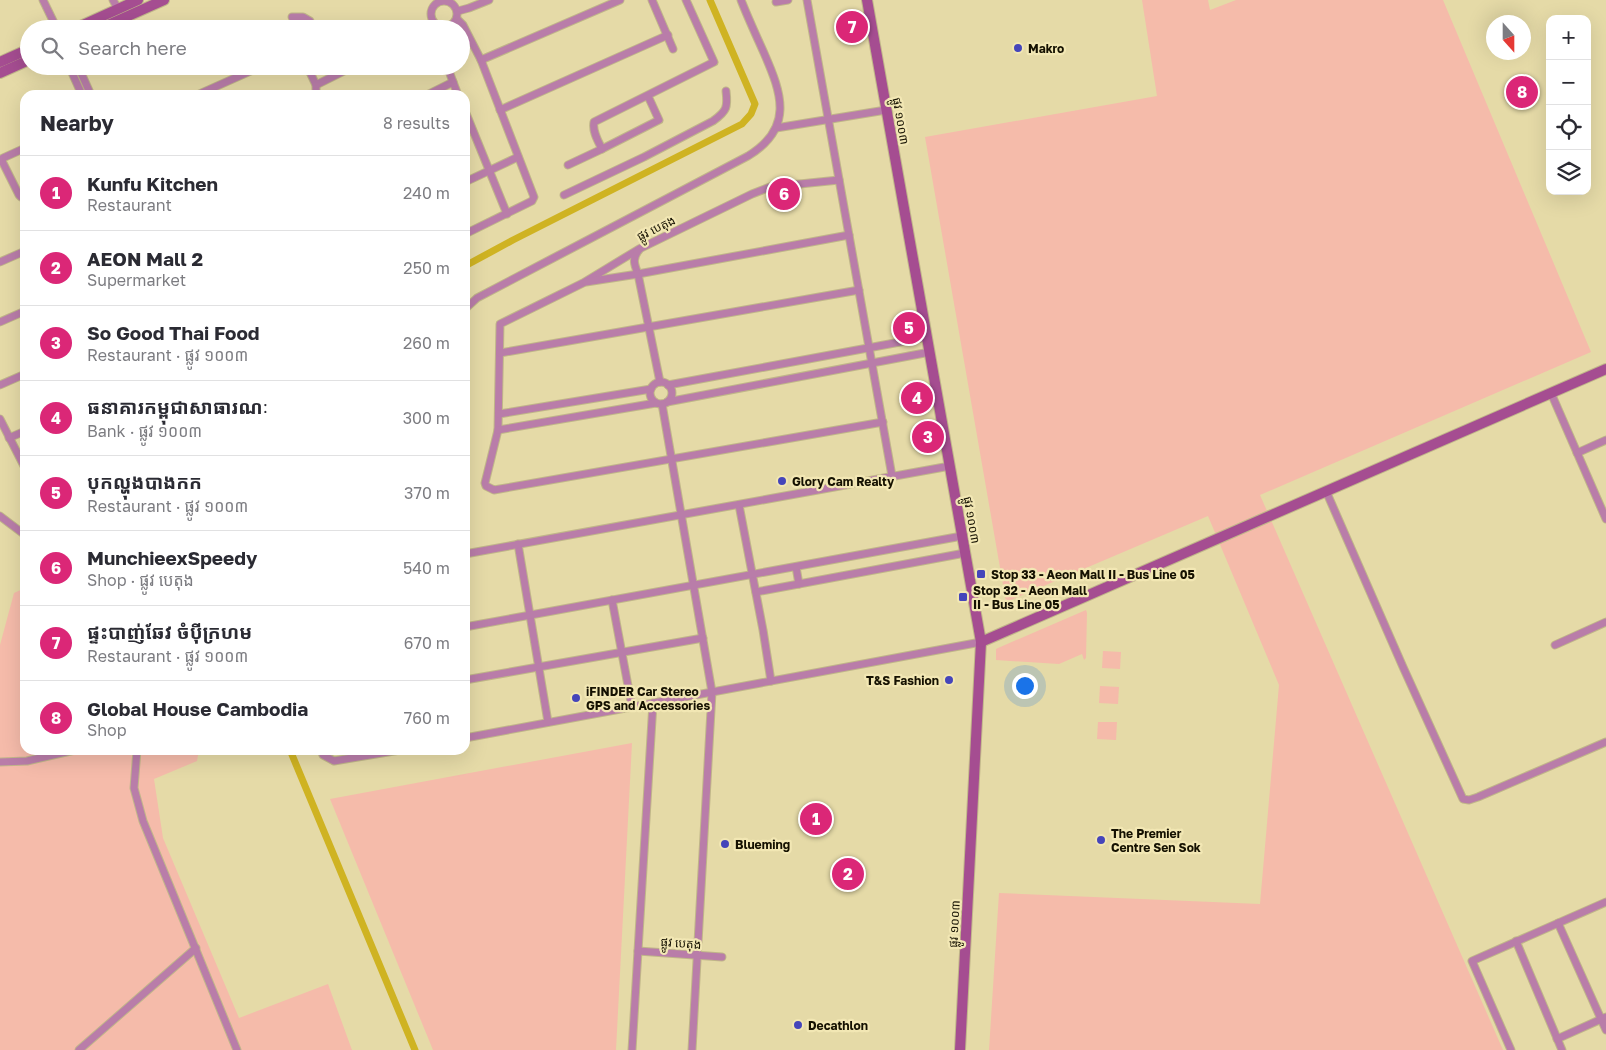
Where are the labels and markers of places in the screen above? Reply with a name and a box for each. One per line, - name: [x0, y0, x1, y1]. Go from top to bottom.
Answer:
- pin: 7: [836, 8, 868, 46]
- place label: Makro: [1028, 41, 1064, 56]
- marker: Makro: [1012, 42, 1024, 54]
- pin: 8: [1506, 73, 1538, 111]
- pin: 6: [768, 175, 800, 213]
- pin: 5: [893, 309, 925, 347]
- pin: 4: [901, 379, 933, 417]
- pin: 3: [912, 418, 944, 456]
- place label: Glory Cam Realty: [792, 474, 895, 489]
- marker: Glory Cam Realty: [776, 475, 788, 487]
- place label: Stop 33 - Aeon Mall II - Bus Line 05: [991, 567, 1195, 582]
- marker: Stop 33 - Aeon Mall II - Bus Line 05: [975, 568, 987, 580]
- place label: Stop 32 - Aeon Mall II - Bus Line 05: [973, 583, 1087, 612]
- marker: Stop 32 - Aeon Mall II - Bus Line 05: [957, 591, 969, 603]
- place label: T&S Fashion: [866, 673, 939, 688]
- marker: T&S Fashion: [943, 674, 955, 686]
- place label: iFINDER Car Stereo GPS and Accessories: [586, 684, 710, 713]
- marker: iFINDER Car Stereo GPS and Accessories: [570, 692, 582, 704]
- pin: 1: [800, 800, 832, 838]
- place label: The Premier Centre Sen Sok: [1111, 826, 1201, 855]
- marker: The Premier Centre Sen Sok: [1095, 834, 1107, 846]
- place label: Blueming: [735, 837, 790, 852]
- marker: Blueming: [719, 838, 731, 850]
- pin: 2: [832, 855, 864, 893]
- place label: Decathlon: [808, 1018, 868, 1033]
- marker: Decathlon: [792, 1019, 804, 1031]

